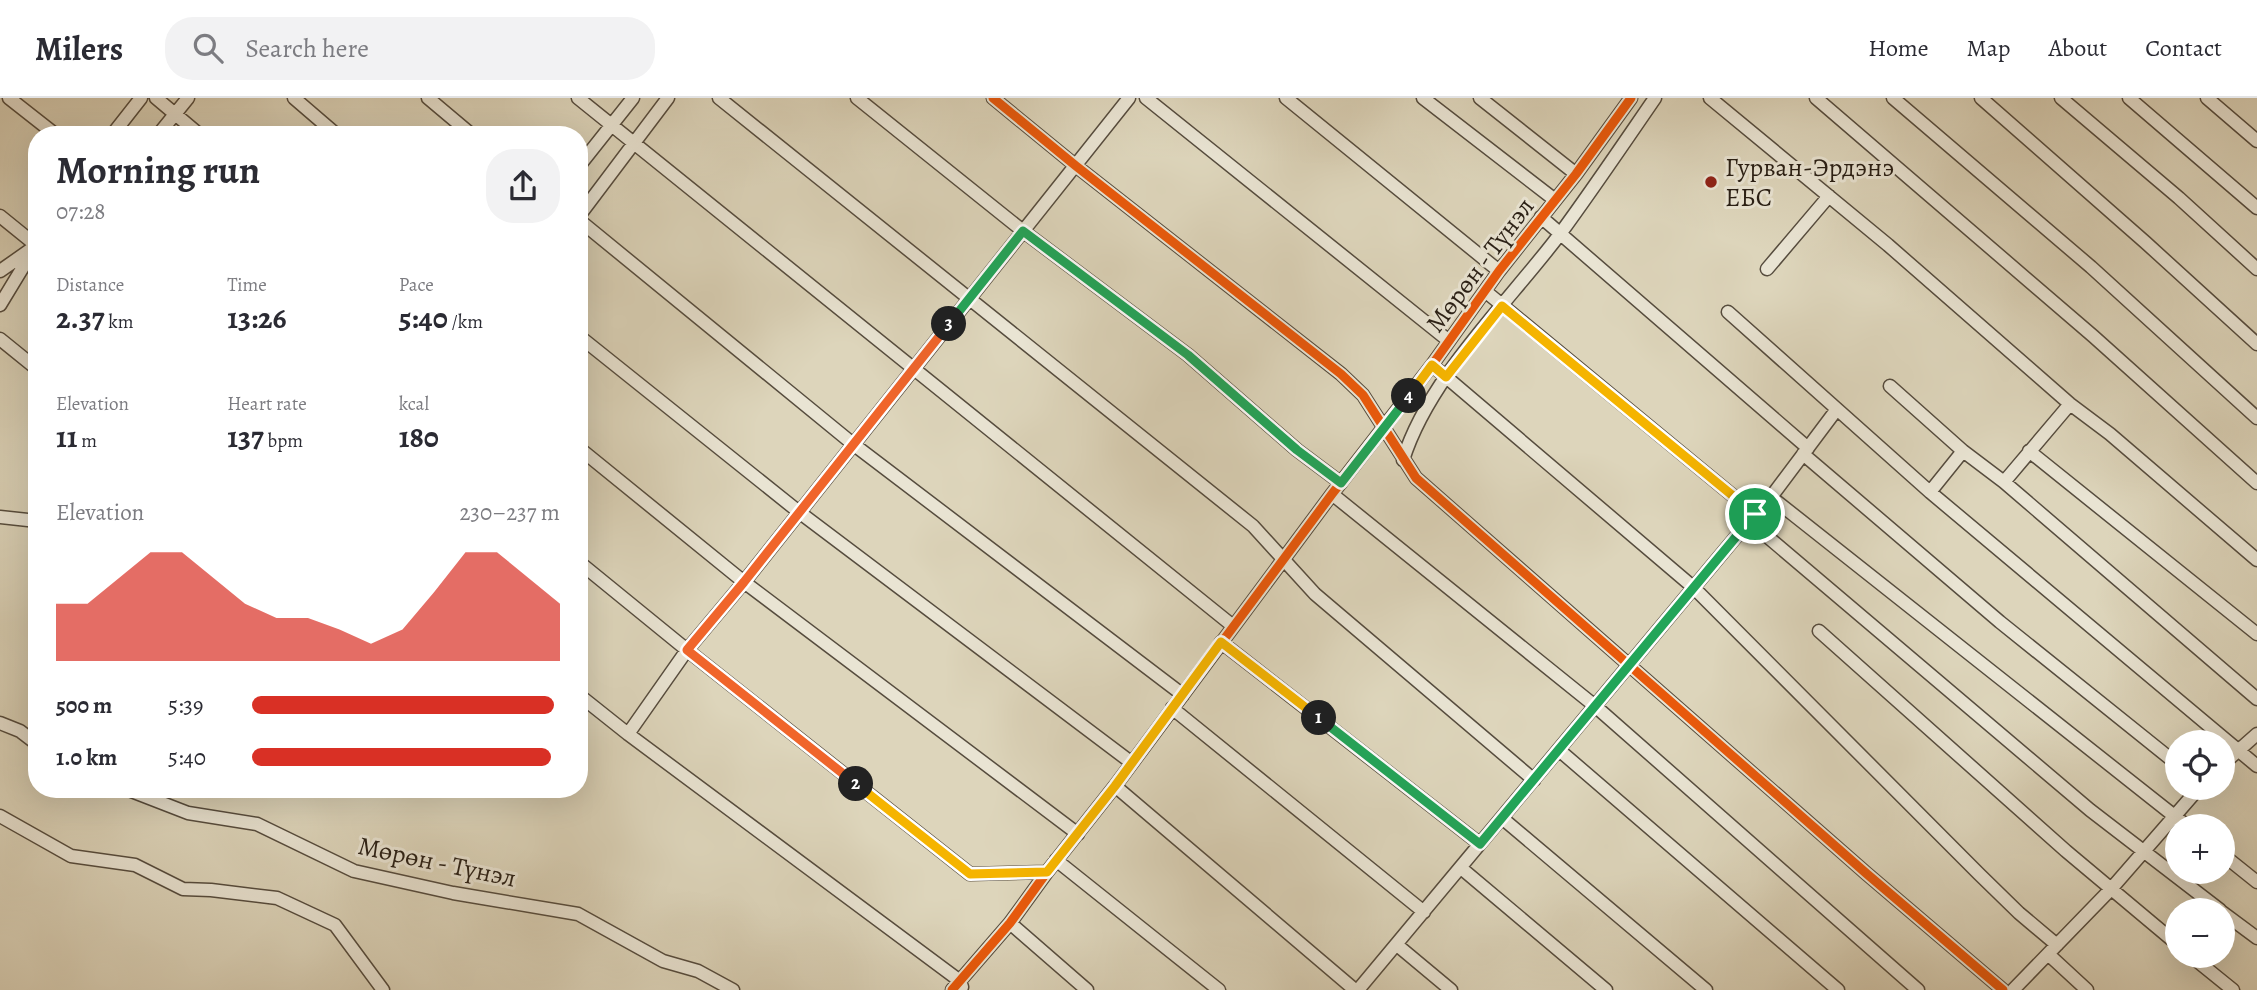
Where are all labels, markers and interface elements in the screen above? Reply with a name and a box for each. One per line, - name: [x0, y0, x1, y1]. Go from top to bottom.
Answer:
- search box: [165, 17, 655, 80]
- text: Milers: [35, 26, 123, 71]
- icon: search: [189, 29, 227, 67]
- text: Search here: [245, 31, 369, 66]
- text: Home: [1868, 32, 1929, 64]
- text: Map: [1967, 32, 2011, 64]
- text: About: [2049, 32, 2107, 64]
- text: Contact: [2145, 32, 2222, 64]
- text: Morning run: [56, 144, 260, 196]
- button: share: [486, 149, 560, 223]
- place label: Гурван-Эрдэнэ ЕБС: [1725, 150, 1894, 215]
- marker: Гурван-Эрдэнэ ЕБС: [1703, 174, 1719, 190]
- street label: Мөрөн - Түнэл: [1418, 190, 1542, 340]
- text: 07:28: [56, 196, 105, 227]
- text: Distance: [56, 272, 124, 298]
- text: Time: [227, 272, 267, 298]
- text: Pace: [399, 272, 434, 298]
- text: 2.37: [56, 298, 104, 338]
- text: 13:26: [227, 298, 287, 338]
- text: 5:40: [399, 298, 448, 338]
- pin: 3: [932, 306, 967, 342]
- text: km: [104, 309, 133, 335]
- text: /km: [448, 309, 483, 335]
- text: 3: [944, 310, 953, 336]
- pin: 4: [1392, 378, 1426, 414]
- text: 4: [1404, 382, 1413, 408]
- text: Elevation: [56, 391, 129, 417]
- text: Heart rate: [227, 391, 307, 417]
- text: kcal: [399, 391, 429, 417]
- text: 11: [56, 417, 77, 457]
- text: 137: [227, 417, 264, 457]
- text: 180: [399, 417, 439, 457]
- text: m: [77, 428, 97, 454]
- text: bpm: [264, 428, 303, 454]
- pin: [1725, 484, 1785, 544]
- icon: arrive: [1736, 495, 1774, 533]
- text: Elevation: [56, 497, 144, 528]
- text: 230–237 m: [459, 497, 560, 528]
- text: 500 m: [56, 690, 112, 721]
- text: 5:39: [168, 690, 203, 721]
- pin: 1: [1302, 700, 1336, 736]
- text: 1: [1315, 704, 1322, 730]
- map controls: [2165, 730, 2235, 968]
- button: locate: [2165, 730, 2235, 800]
- text: 1.0 km: [56, 742, 117, 773]
- text: 5:40: [168, 742, 206, 773]
- pin: 2: [838, 766, 874, 802]
- text: 2: [851, 770, 860, 796]
- button: +: [2165, 814, 2235, 884]
- street label: Мөрөн - Түнэл: [355, 828, 519, 896]
- button: −: [2165, 898, 2235, 968]

